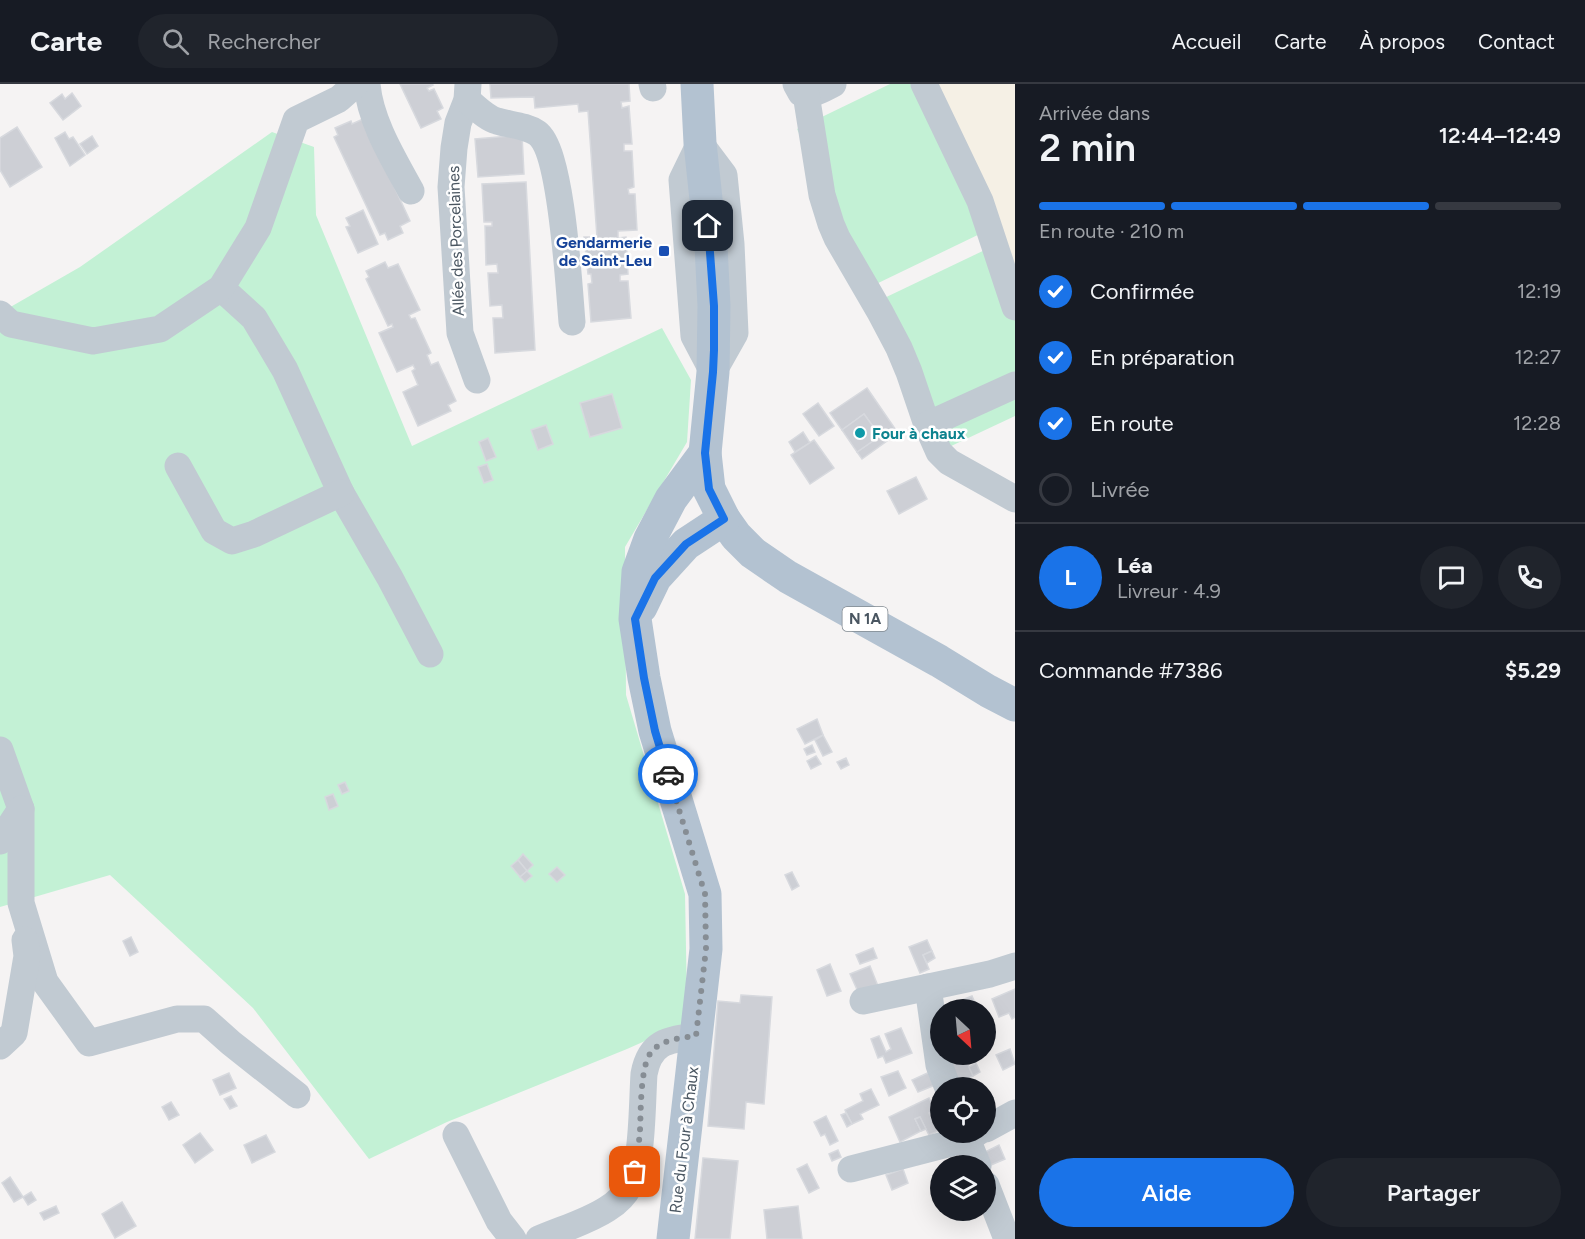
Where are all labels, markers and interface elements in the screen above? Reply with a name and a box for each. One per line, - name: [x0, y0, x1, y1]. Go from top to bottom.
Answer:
- search box: [138, 14, 558, 68]
- text: Carte: [30, 24, 102, 58]
- icon: search: [159, 25, 192, 58]
- text: Rechercher: [207, 28, 320, 55]
- text: Accueil: [1172, 29, 1241, 54]
- text: Carte: [1274, 29, 1327, 54]
- text: À propos: [1360, 29, 1445, 54]
- text: Contact: [1478, 29, 1555, 54]
- text: Arrivée dans: [1039, 101, 1150, 125]
- text: 12:44–12:49: [1439, 122, 1561, 149]
- text: 2 min: [1039, 124, 1136, 171]
- street label: Allée des Porcelaines: [444, 165, 468, 317]
- pin: [682, 200, 733, 251]
- icon: home: [691, 209, 724, 242]
- text: En route · 210 m: [1039, 219, 1184, 243]
- place label: Gendarmerie de Saint-Leu: [556, 233, 652, 270]
- marker: Gendarmerie de Saint-Leu: [657, 244, 671, 258]
- icon: check: [1039, 275, 1072, 308]
- text: Confirmée: [1090, 278, 1194, 305]
- text: 12:19: [1517, 279, 1561, 303]
- icon: check: [1039, 341, 1072, 374]
- text: En préparation: [1090, 344, 1235, 371]
- text: 12:27: [1515, 345, 1561, 369]
- icon: check: [1039, 407, 1072, 440]
- text: En route: [1090, 410, 1173, 437]
- text: 12:28: [1513, 411, 1561, 435]
- place label: Four à chaux: [872, 424, 966, 443]
- marker: Four à chaux: [853, 426, 867, 440]
- text: Livrée: [1090, 476, 1149, 503]
- button: chat: [1420, 546, 1483, 609]
- button: phone: [1498, 546, 1561, 609]
- text: Léa: [1117, 552, 1153, 579]
- text: L: [1065, 564, 1076, 591]
- text: Livreur · 4.9: [1117, 579, 1221, 603]
- road number: N 1A: [842, 607, 888, 631]
- text: Commande #7386: [1039, 657, 1222, 684]
- text: $5.29: [1505, 657, 1561, 684]
- courier: [638, 744, 698, 804]
- icon: car: [652, 758, 685, 791]
- north arrow: [930, 999, 996, 1065]
- map controls: [930, 999, 996, 1221]
- street label: Rue du Four à Chaux: [666, 1065, 702, 1214]
- button: locate: [930, 1077, 996, 1143]
- pin: [609, 1146, 660, 1197]
- icon: bag: [618, 1155, 651, 1188]
- button: layers: [930, 1155, 996, 1221]
- button: Aide: [1039, 1158, 1294, 1227]
- button: Partager: [1306, 1158, 1561, 1227]

